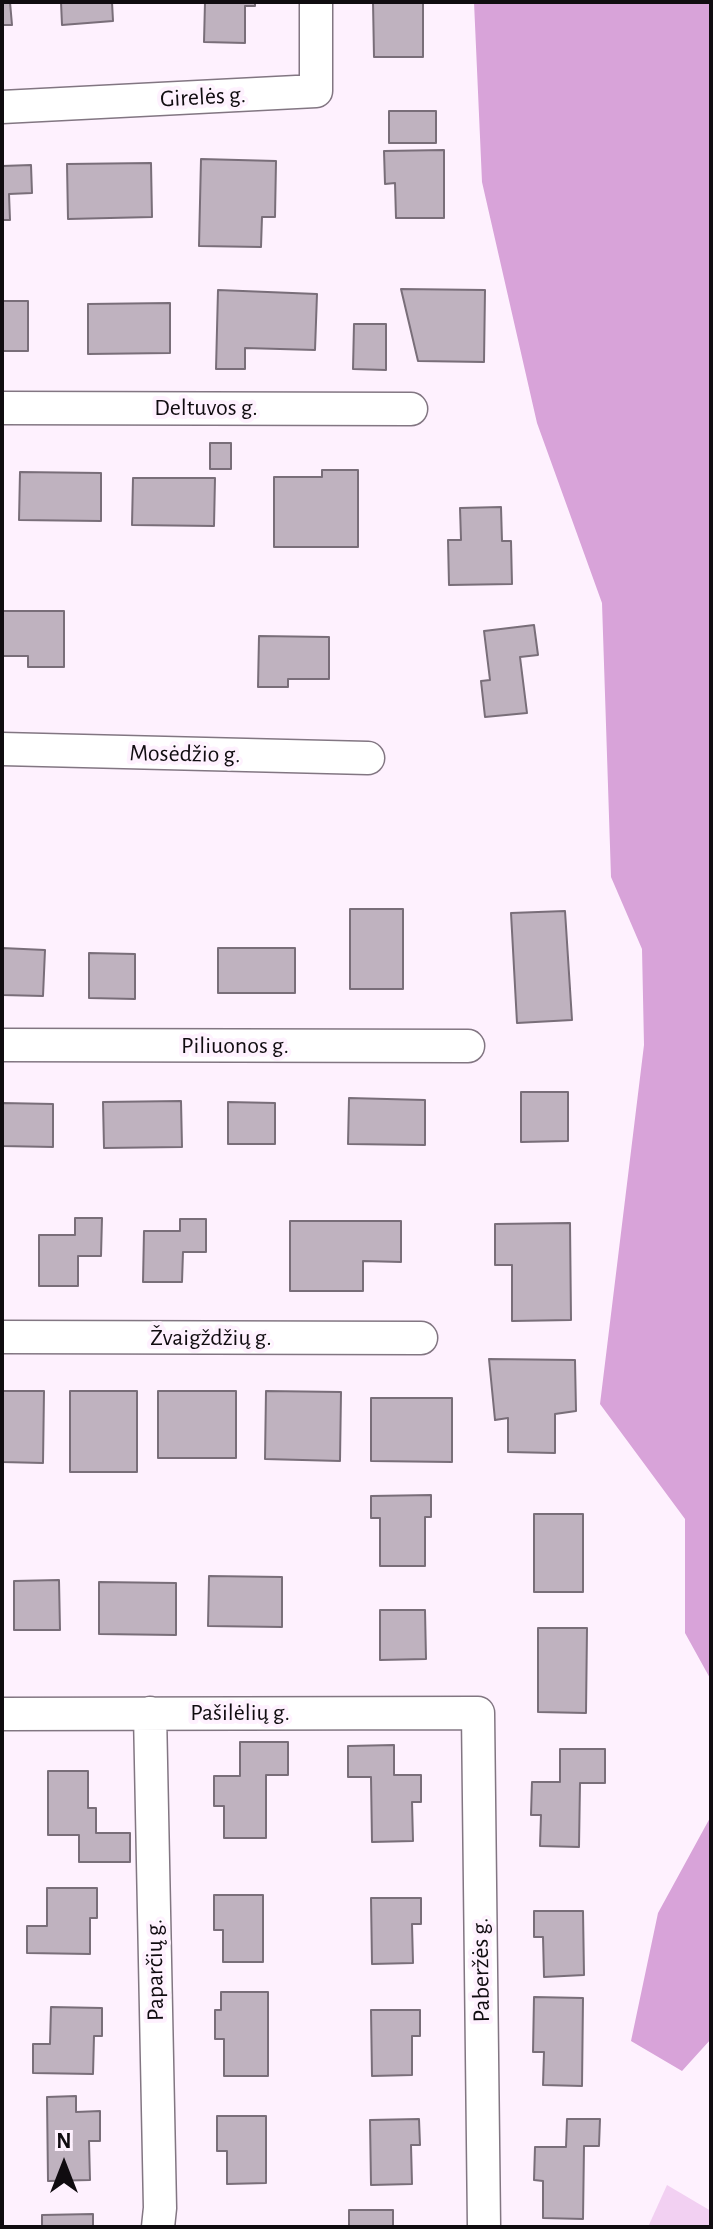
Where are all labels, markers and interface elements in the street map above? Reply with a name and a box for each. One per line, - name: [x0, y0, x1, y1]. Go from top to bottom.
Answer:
- street label: Girelės g.: [159, 80, 247, 114]
- street label: Deltuvos g.: [154, 394, 258, 422]
- street label: Mosėdžio g.: [129, 739, 241, 769]
- street label: Piliuonos g.: [181, 1032, 289, 1060]
- street label: Žvaigždžių g.: [150, 1324, 272, 1352]
- street label: Pašilėlių g.: [190, 1699, 290, 1727]
- street label: Paberžės g.: [466, 1917, 496, 2023]
- street label: Paparčių g.: [140, 1919, 170, 2021]
- north arrow: [24, 2125, 104, 2205]
- text: N: [56, 2130, 72, 2152]

